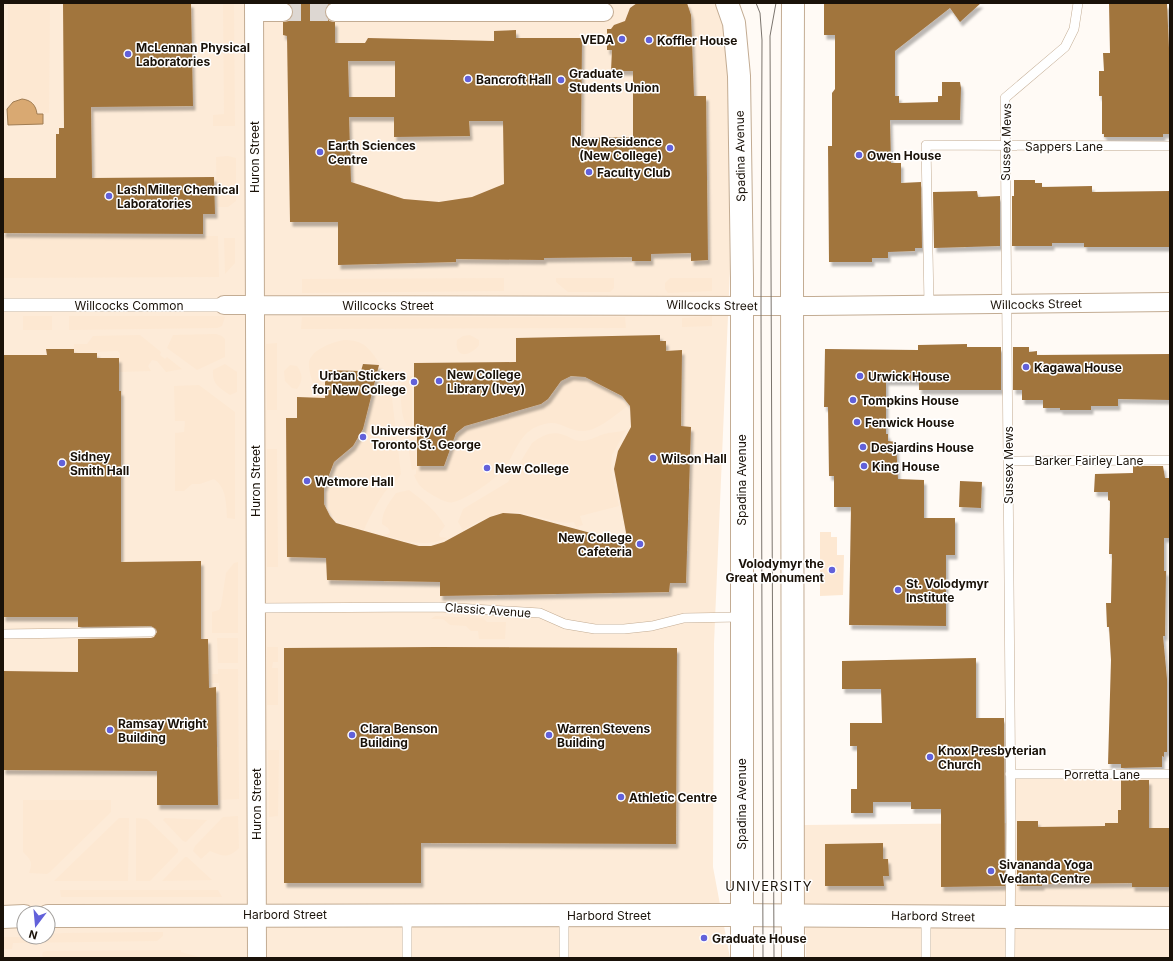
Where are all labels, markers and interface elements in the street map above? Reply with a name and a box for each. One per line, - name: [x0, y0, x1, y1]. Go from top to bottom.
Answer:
- place label: VEDA: [581, 32, 614, 47]
- place label: Koffler House: [657, 33, 737, 48]
- marker: VEDA: [617, 34, 627, 44]
- marker: Koffler House: [644, 35, 654, 45]
- place label: McLennan Physical Laboratories: [136, 40, 250, 69]
- marker: McLennan Physical Laboratories: [123, 49, 133, 59]
- place label: Graduate Students Union: [569, 66, 659, 95]
- place label: Bancroft Hall: [476, 72, 551, 87]
- marker: Bancroft Hall: [463, 74, 473, 84]
- marker: Graduate Students Union: [556, 75, 566, 85]
- street label: Sussex Mews: [998, 103, 1014, 181]
- street label: Spadina Avenue: [732, 110, 748, 202]
- street label: Huron Street: [247, 121, 262, 193]
- place label: New Residence (New College): [572, 134, 662, 163]
- place label: Earth Sciences Centre: [328, 138, 416, 167]
- street label: Sappers Lane: [1025, 139, 1103, 154]
- marker: New Residence (New College): [665, 143, 675, 153]
- marker: Earth Sciences Centre: [315, 147, 325, 157]
- place label: Owen House: [867, 148, 941, 163]
- marker: Owen House: [854, 150, 864, 160]
- place label: Faculty Club: [597, 165, 671, 180]
- marker: Faculty Club: [584, 167, 594, 177]
- place label: Lash Miller Chemical Laboratories: [117, 182, 239, 211]
- marker: Lash Miller Chemical Laboratories: [104, 191, 114, 201]
- street label: Willcocks Street: [990, 296, 1082, 312]
- street label: Willcocks Street: [666, 297, 758, 313]
- street label: Willcocks Common: [74, 298, 184, 313]
- street label: Willcocks Street: [342, 298, 434, 313]
- place label: Kagawa House: [1034, 360, 1122, 375]
- marker: Kagawa House: [1021, 362, 1031, 372]
- place label: New College Library (Ivey): [447, 367, 525, 396]
- place label: Urban Stickers for New College: [313, 368, 406, 397]
- place label: Urwick House: [868, 369, 950, 384]
- marker: Urwick House: [855, 371, 865, 381]
- marker: New College Library (Ivey): [434, 376, 444, 386]
- marker: Urban Stickers for New College: [409, 377, 419, 387]
- place label: Tompkins House: [861, 393, 959, 408]
- marker: Tompkins House: [848, 395, 858, 405]
- place label: Fenwick House: [865, 415, 954, 430]
- marker: Fenwick House: [852, 417, 862, 427]
- place label: University of Toronto St. George: [371, 423, 481, 452]
- street label: Sussex Mews: [1001, 426, 1016, 504]
- marker: University of Toronto St. George: [358, 432, 368, 442]
- street label: Spadina Avenue: [734, 434, 749, 526]
- place label: Desjardins House: [871, 440, 974, 455]
- marker: Desjardins House: [858, 442, 868, 452]
- street label: Huron Street: [248, 445, 263, 517]
- place label: Sidney Smith Hall: [70, 449, 129, 478]
- place label: Wilson Hall: [661, 451, 727, 466]
- marker: Wilson Hall: [648, 453, 658, 463]
- street label: Barker Fairley Lane: [1034, 453, 1144, 468]
- marker: Sidney Smith Hall: [57, 458, 67, 468]
- place label: King House: [872, 459, 940, 474]
- place label: New College: [495, 461, 569, 476]
- marker: King House: [859, 461, 869, 471]
- marker: New College: [482, 463, 492, 473]
- place label: Wetmore Hall: [315, 474, 394, 489]
- marker: Wetmore Hall: [302, 476, 312, 486]
- place label: New College Cafeteria: [558, 530, 632, 559]
- marker: New College Cafeteria: [635, 539, 645, 549]
- place label: Volodymyr the Great Monument: [725, 556, 825, 585]
- marker: Volodymyr the Great Monument: [827, 565, 837, 575]
- place label: St. Volodymyr Institute: [906, 576, 989, 605]
- marker: St. Volodymyr Institute: [893, 585, 903, 595]
- street label: Classic Avenue: [444, 600, 532, 620]
- place label: Ramsay Wright Building: [118, 716, 208, 745]
- place label: Clara Benson Building: [360, 721, 438, 750]
- place label: Warren Stevens Building: [557, 721, 650, 750]
- marker: Ramsay Wright Building: [105, 725, 115, 735]
- marker: Clara Benson Building: [347, 730, 357, 740]
- marker: Warren Stevens Building: [544, 730, 554, 740]
- place label: Knox Presbyterian Church: [938, 743, 1046, 772]
- marker: Knox Presbyterian Church: [925, 752, 935, 762]
- street label: Spadina Avenue: [734, 758, 749, 850]
- street label: Porretta Lane: [1064, 767, 1140, 782]
- street label: Huron Street: [249, 768, 264, 840]
- place label: Athletic Centre: [629, 790, 717, 805]
- marker: Athletic Centre: [616, 792, 626, 802]
- place label: Sivananda Yoga Vedanta Centre: [999, 857, 1093, 886]
- marker: Sivananda Yoga Vedanta Centre: [986, 866, 996, 876]
- district label: UNIVERSITY: [725, 878, 813, 894]
- north arrow: [16, 905, 56, 945]
- street label: Harbord Street: [243, 907, 327, 922]
- street label: Harbord Street: [567, 908, 651, 923]
- street label: Harbord Street: [891, 908, 975, 924]
- text: N: [27, 927, 39, 942]
- place label: Graduate House: [712, 931, 807, 946]
- marker: Graduate House: [699, 933, 709, 943]

